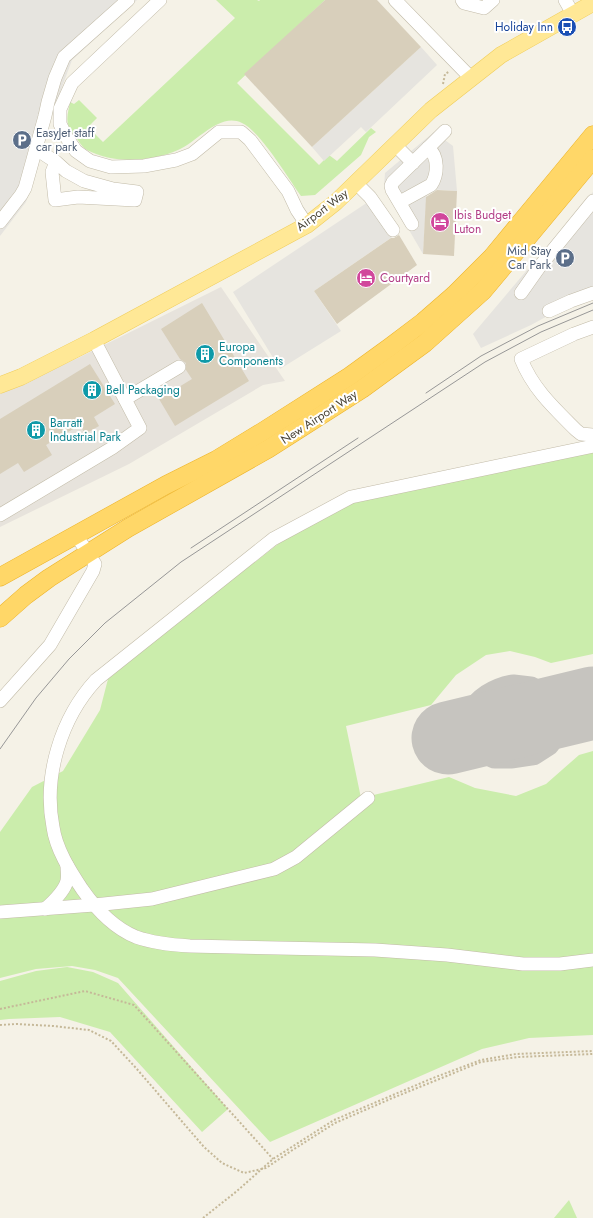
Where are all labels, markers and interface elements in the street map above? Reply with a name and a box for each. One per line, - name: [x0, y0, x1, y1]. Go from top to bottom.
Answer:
- bus stop icon: Holiday Inn: [556, 16, 578, 38]
- place label: Holiday Inn: [495, 18, 553, 36]
- place label: EasyJet staff car park: [36, 124, 95, 156]
- parking icon: EasyJet staff car park: [11, 129, 33, 151]
- street label: Airport Way: [292, 184, 352, 235]
- place label: Ibis Budget Luton: [454, 206, 511, 238]
- hotel icon: Ibis Budget Luton: [429, 211, 451, 233]
- place label: Mid Stay Car Park: [507, 242, 552, 274]
- parking icon: Mid Stay Car Park: [554, 247, 576, 269]
- hotel icon: Courtyard: [355, 267, 377, 289]
- place label: Courtyard: [380, 269, 430, 287]
- place label: Europa Components: [219, 338, 283, 370]
- building icon: Europa Components: [194, 343, 216, 365]
- building icon: Bell Packaging: [81, 379, 103, 401]
- place label: Bell Packaging: [106, 381, 180, 399]
- street label: New Airport Way: [277, 385, 361, 448]
- place label: Barratt Industrial Park: [50, 414, 122, 446]
- building icon: Barratt Industrial Park: [25, 419, 47, 441]

